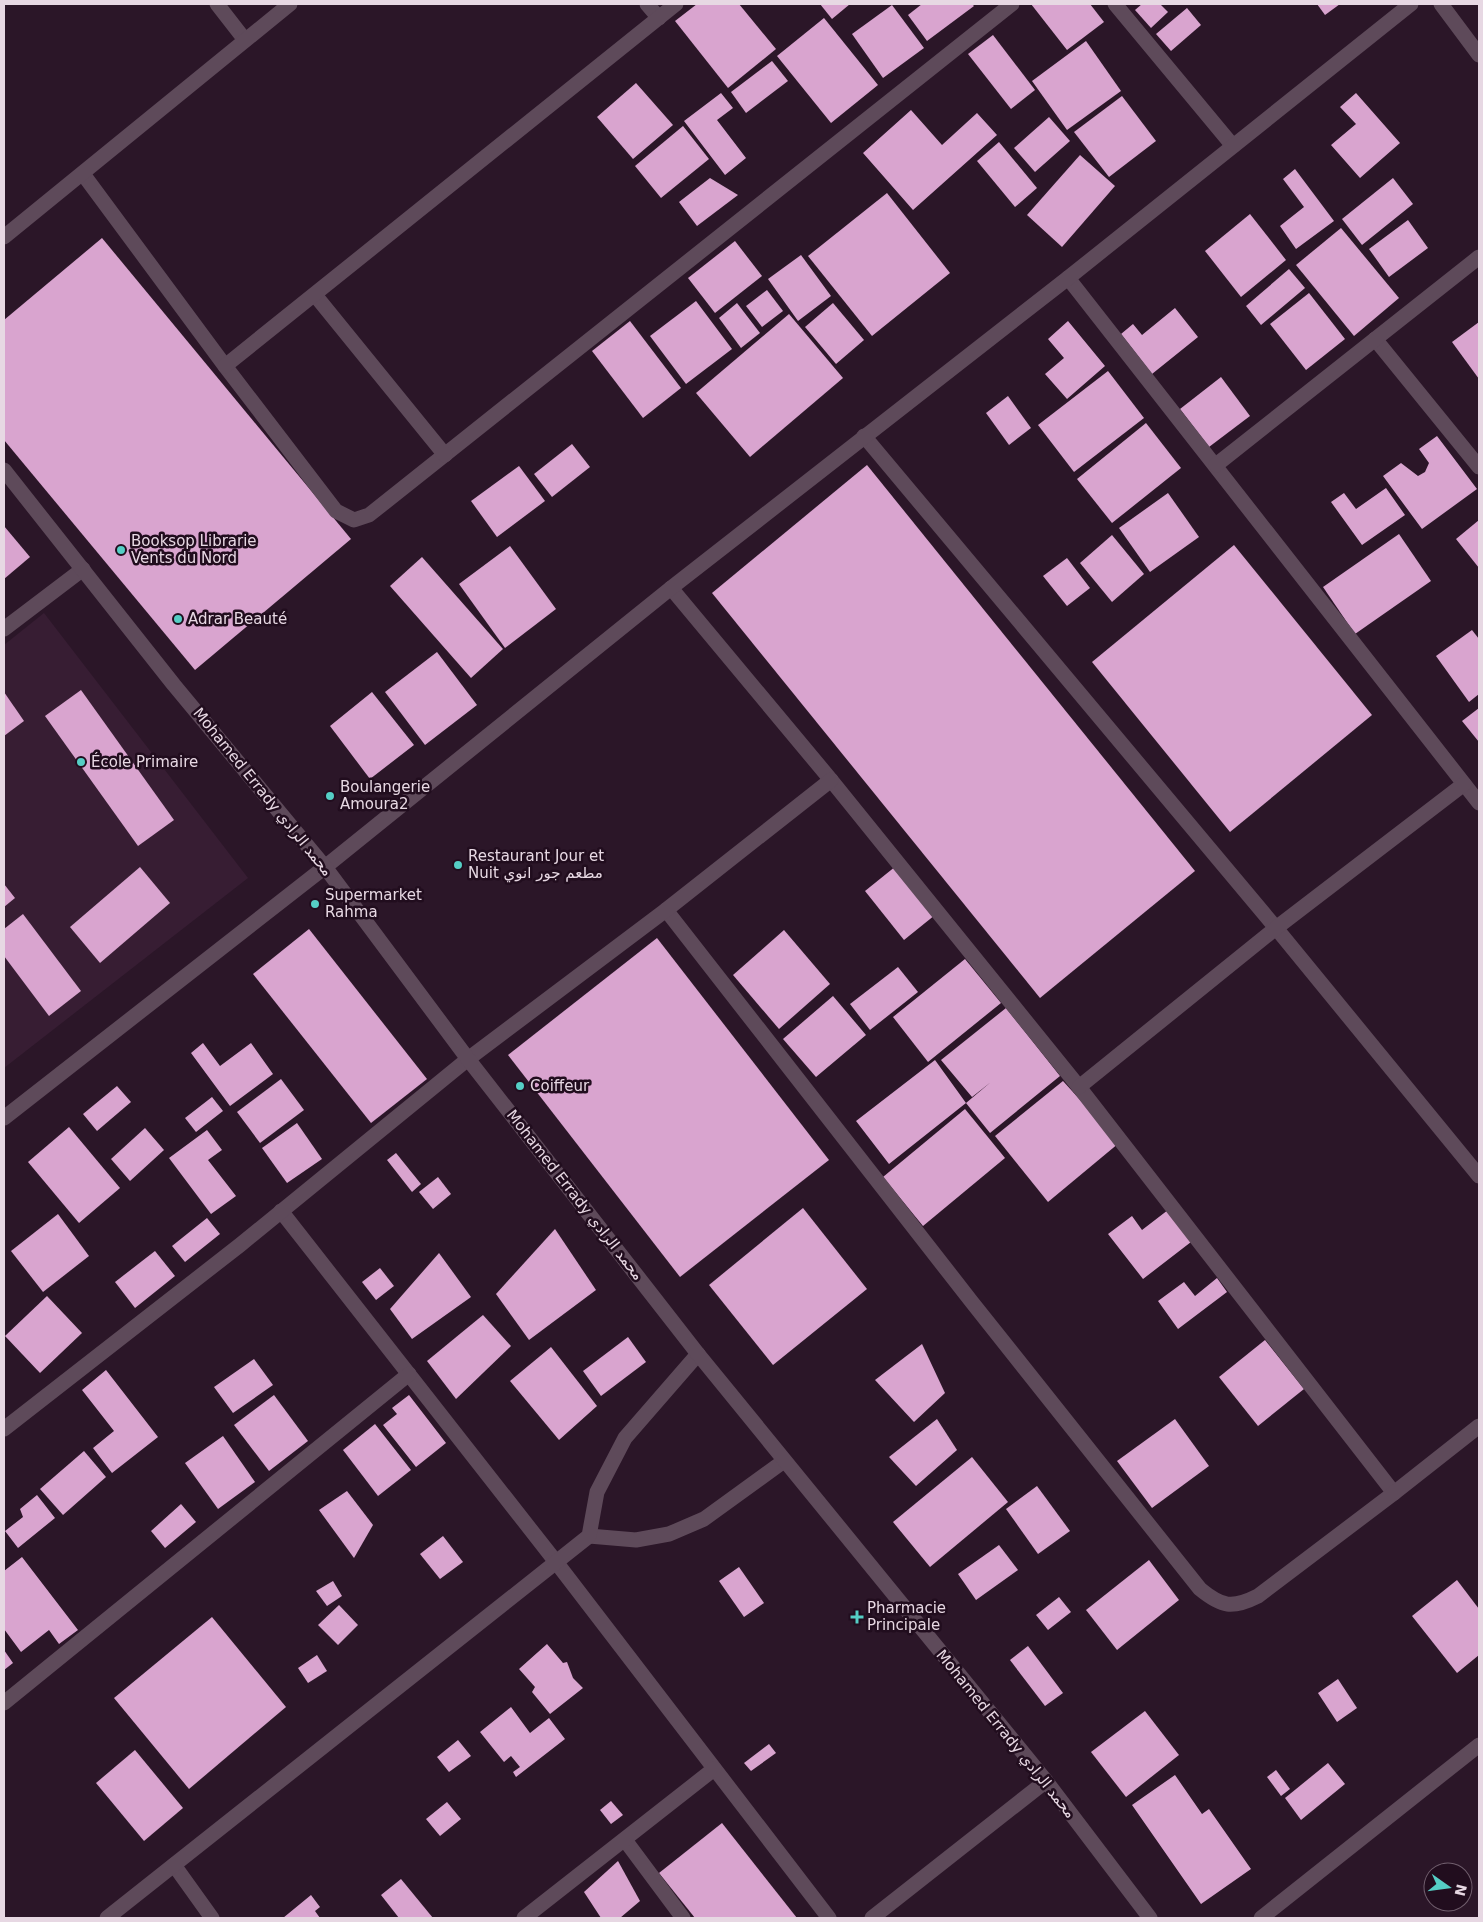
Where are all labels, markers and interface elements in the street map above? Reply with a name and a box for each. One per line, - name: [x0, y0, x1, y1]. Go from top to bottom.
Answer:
- place label: Booksop Librarie Vents du Nord: [131, 532, 257, 567]
- marker: Booksop Librarie Vents du Nord: [115, 544, 127, 556]
- place label: Adrar Beauté: [188, 610, 287, 628]
- marker: Adrar Beauté: [172, 613, 184, 625]
- street label: Mohamed Errady محمد الرادي: [189, 704, 337, 880]
- place label: École Primaire: [91, 752, 198, 771]
- marker: École Primaire: [75, 756, 87, 768]
- place label: Boulangerie Amoura2: [340, 778, 430, 813]
- marker: Boulangerie Amoura2: [324, 790, 336, 802]
- place label: Restaurant Jour et Nuit مطعم جور انوي: [468, 847, 604, 883]
- marker: Restaurant Jour et Nuit مطعم جور انوي: [452, 859, 464, 871]
- place label: Supermarket Rahma: [325, 886, 422, 921]
- marker: Supermarket Rahma: [309, 898, 321, 910]
- place label: Coiffeur: [530, 1077, 590, 1095]
- marker: Coiffeur: [514, 1080, 526, 1092]
- street label: Mohamed Errady محمد الرادي: [502, 1106, 647, 1284]
- place label: Pharmacie Principale: [867, 1599, 946, 1634]
- marker: Pharmacie Principale: [851, 1611, 863, 1623]
- street label: Mohamed Errady محمد الرادي: [932, 1646, 1080, 1822]
- north arrow: [1423, 1862, 1473, 1912]
- text: N: [1451, 1883, 1470, 1898]

